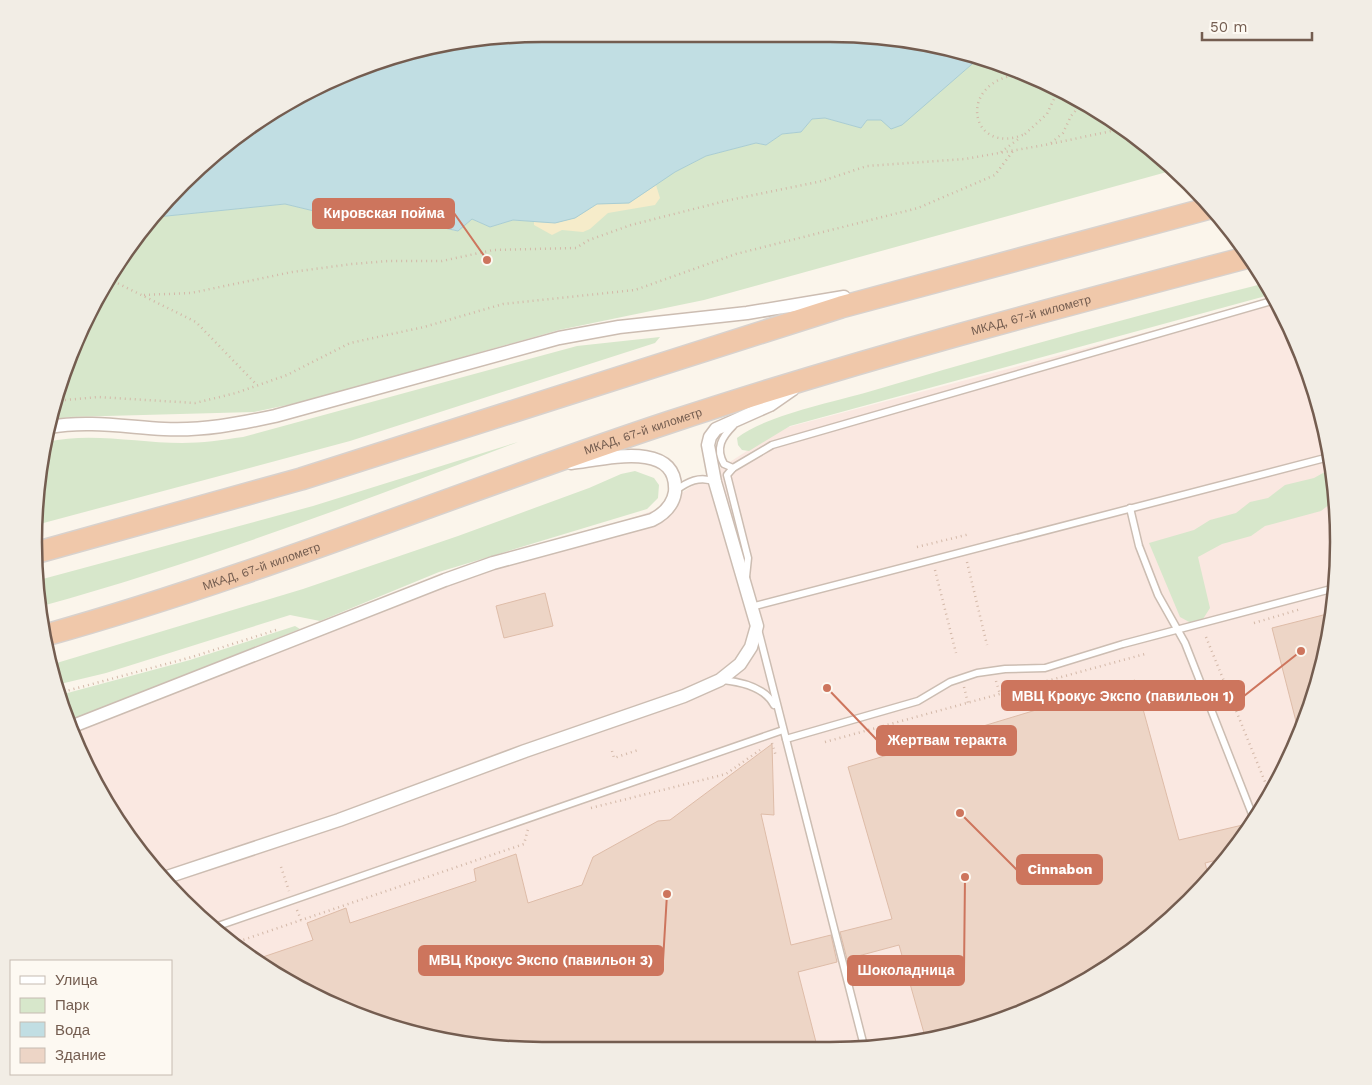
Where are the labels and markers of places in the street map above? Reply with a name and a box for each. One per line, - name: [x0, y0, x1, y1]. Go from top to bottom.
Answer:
- callout: Кировская пойма: [313, 199, 454, 228]
- callout: МВЦ Крокус Экспо (павильон 1): [1002, 681, 1244, 710]
- callout: Жертвам теракта: [877, 726, 1016, 755]
- callout: Cinnabon: [1017, 855, 1102, 884]
- callout: МВЦ Крокус Экспо (павильон 3): [419, 946, 663, 975]
- callout: Шоколадница: [848, 956, 964, 985]

